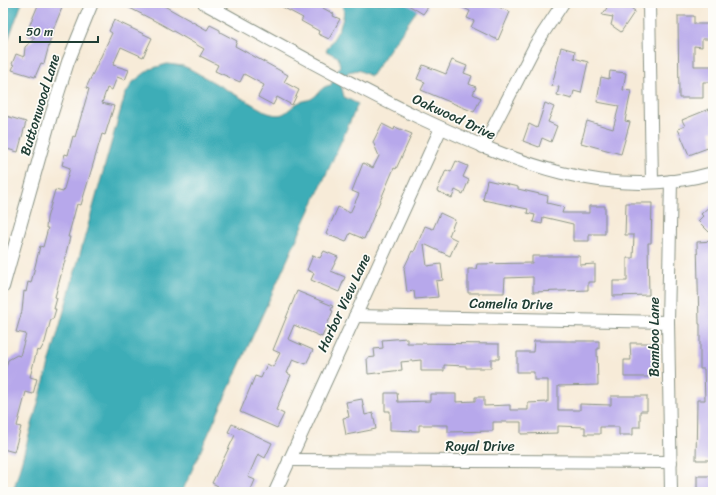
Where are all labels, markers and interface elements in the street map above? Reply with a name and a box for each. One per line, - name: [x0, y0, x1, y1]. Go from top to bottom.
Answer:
- scale bar: [20, 18, 98, 44]
- text: 50 m: [26, 21, 53, 43]
- street label: Buttonwood Lane: [13, 51, 67, 159]
- street label: Oakwood Drive: [408, 87, 500, 147]
- street label: Harbor View Lane: [310, 249, 378, 356]
- street label: Camelia Drive: [469, 291, 553, 317]
- street label: Bamboo Lane: [642, 297, 667, 377]
- street label: Royal Drive: [445, 434, 515, 459]

